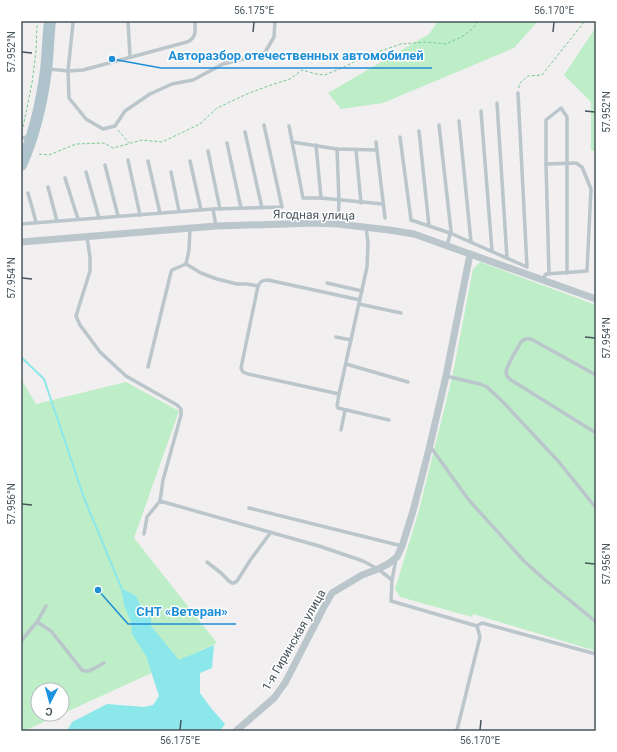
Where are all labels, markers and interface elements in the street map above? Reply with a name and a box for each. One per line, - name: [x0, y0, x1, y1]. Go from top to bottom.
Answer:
- text: 56.175°E: [234, 5, 274, 16]
- text: 56.170°E: [534, 5, 574, 16]
- text: 57.952°N: [6, 31, 17, 73]
- callout: Авторазбор отечественных автомобилей: [161, 43, 432, 68]
- text: Авторазбор отечественных автомобилей: [168, 48, 424, 63]
- text: 57.952°N: [601, 91, 612, 133]
- street label: Ягодная улица: [273, 207, 355, 223]
- text: 57.954°N: [6, 257, 17, 299]
- text: 57.954°N: [601, 317, 612, 359]
- text: 57.956°N: [6, 483, 17, 525]
- text: 57.956°N: [601, 543, 612, 585]
- street label: 1-я Гиринская улица: [259, 587, 329, 693]
- callout: СНТ «Ветеран»: [128, 599, 236, 624]
- text: СНТ «Ветеран»: [136, 604, 228, 619]
- north arrow: [30, 682, 70, 722]
- text: С: [45, 705, 53, 718]
- text: 56.175°E: [160, 735, 200, 746]
- text: 56.170°E: [460, 735, 500, 746]

